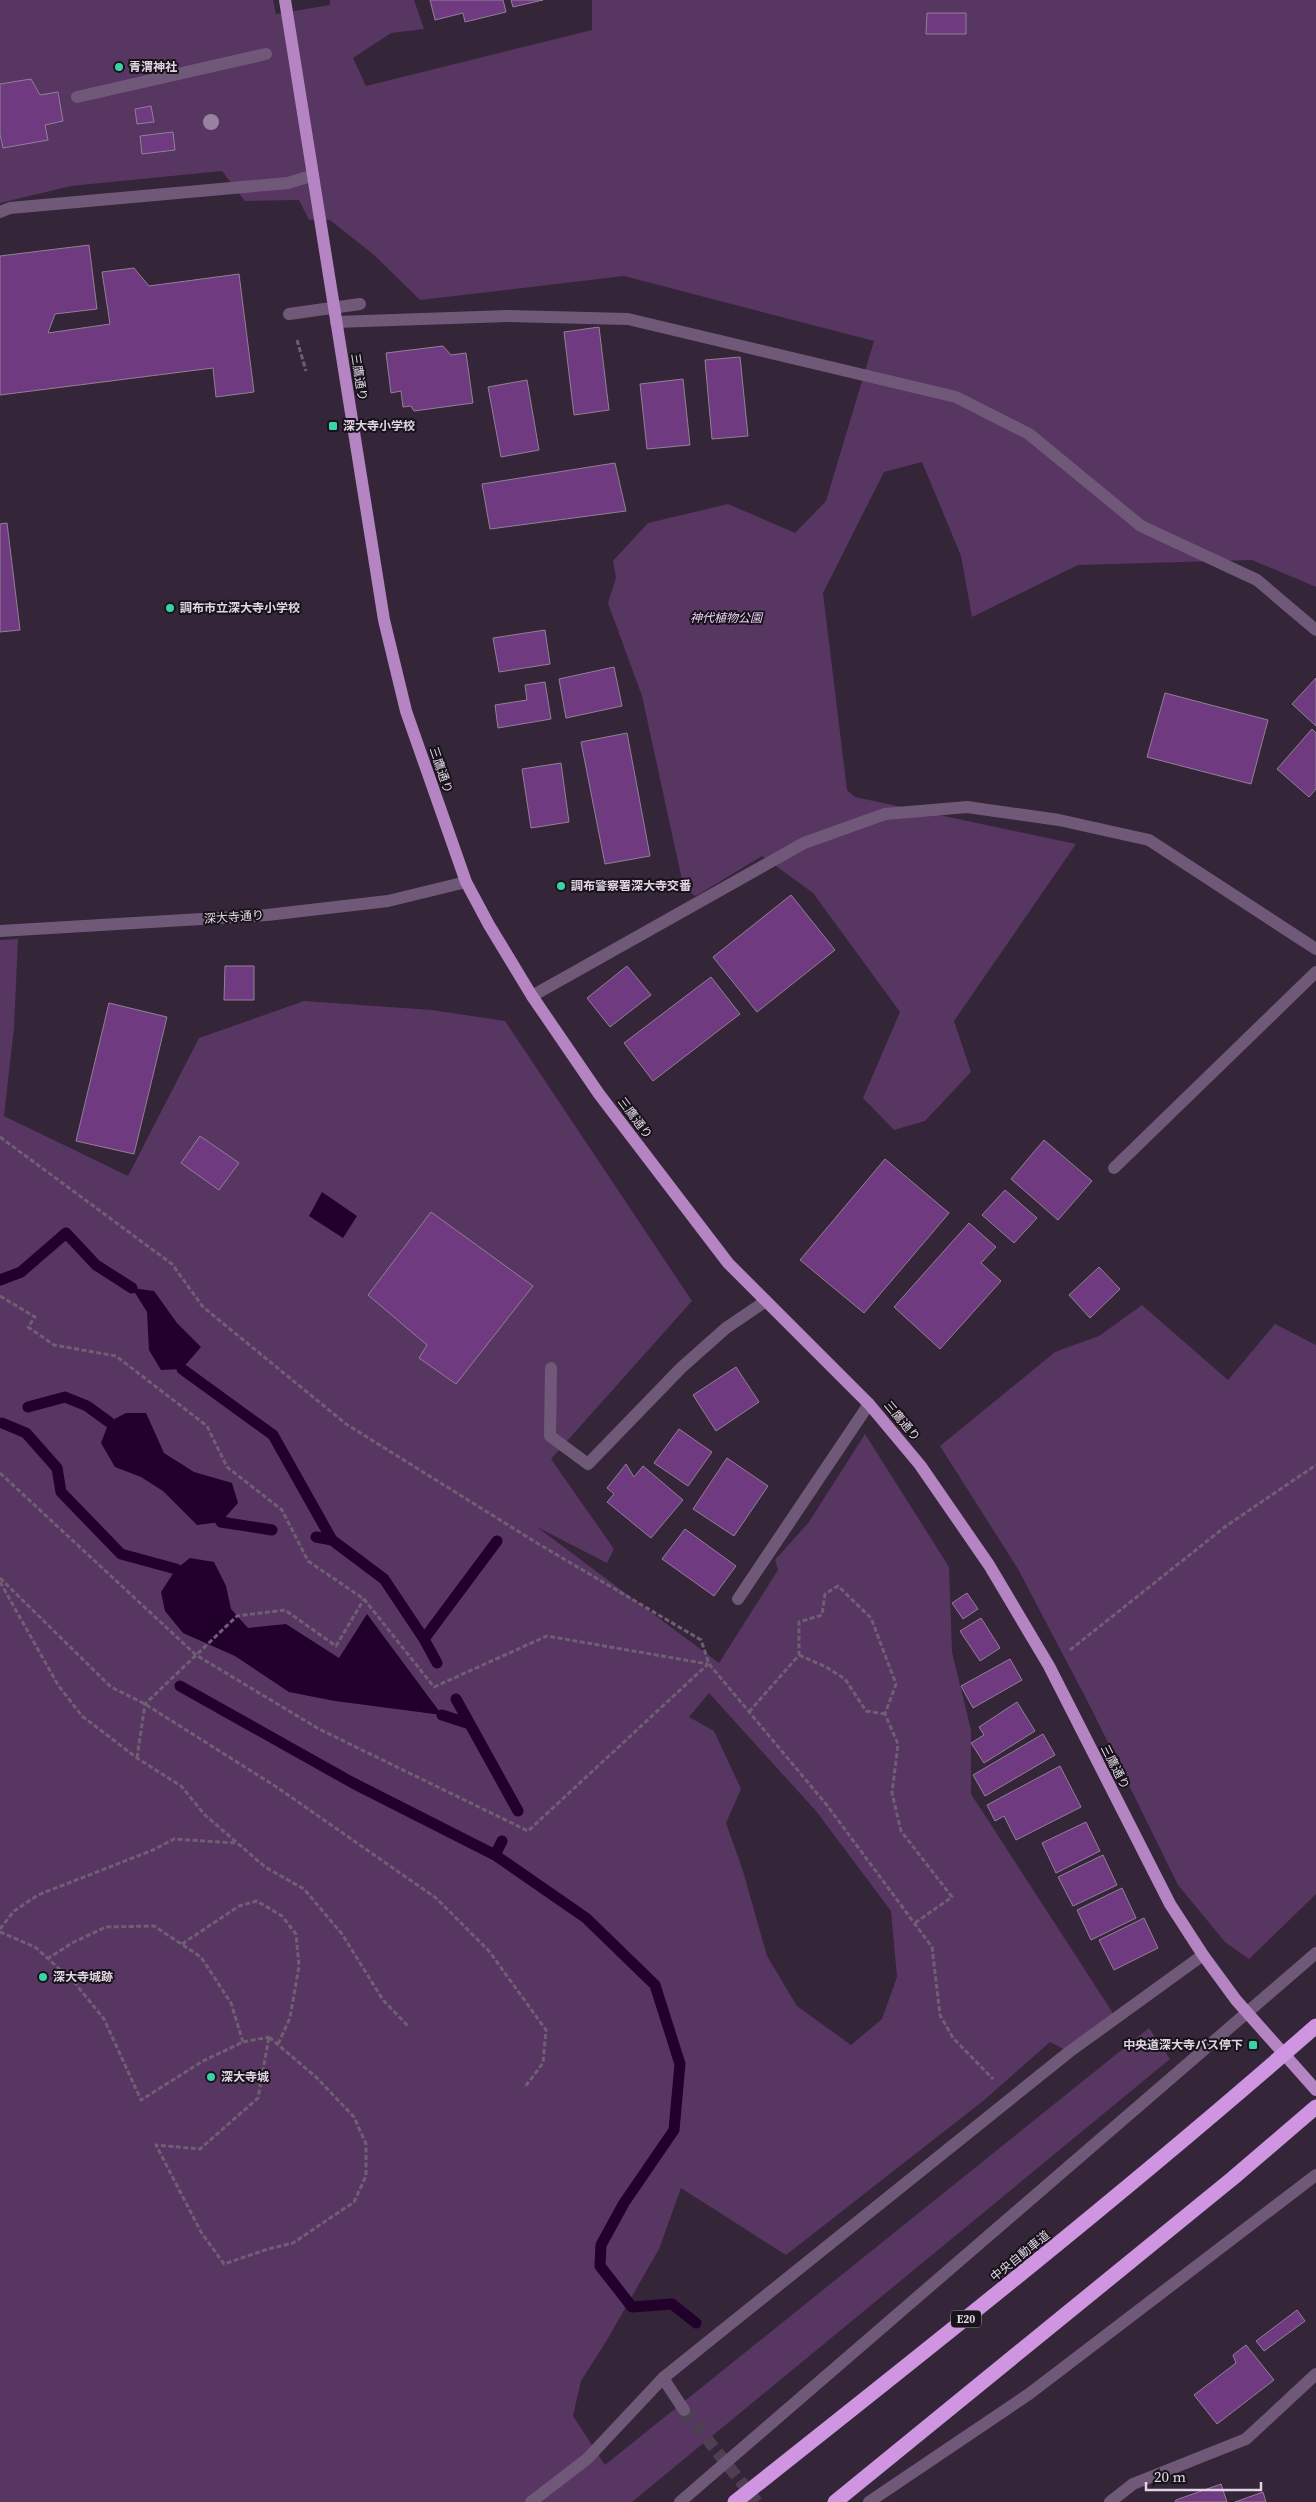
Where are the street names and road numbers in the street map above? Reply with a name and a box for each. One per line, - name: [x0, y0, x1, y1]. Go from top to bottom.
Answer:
- street label: 三鷹通り: [347, 352, 371, 402]
- street label: 三鷹通り: [426, 745, 456, 795]
- street label: 深大寺通り: [204, 907, 264, 927]
- street label: 三鷹通り: [614, 1094, 656, 1142]
- street label: 三鷹通り: [880, 1397, 924, 1445]
- street label: 三鷹通り: [1097, 1742, 1133, 1792]
- street label: 中央自動車道: [987, 2227, 1053, 2285]
- road number: E20: [951, 2310, 981, 2328]

